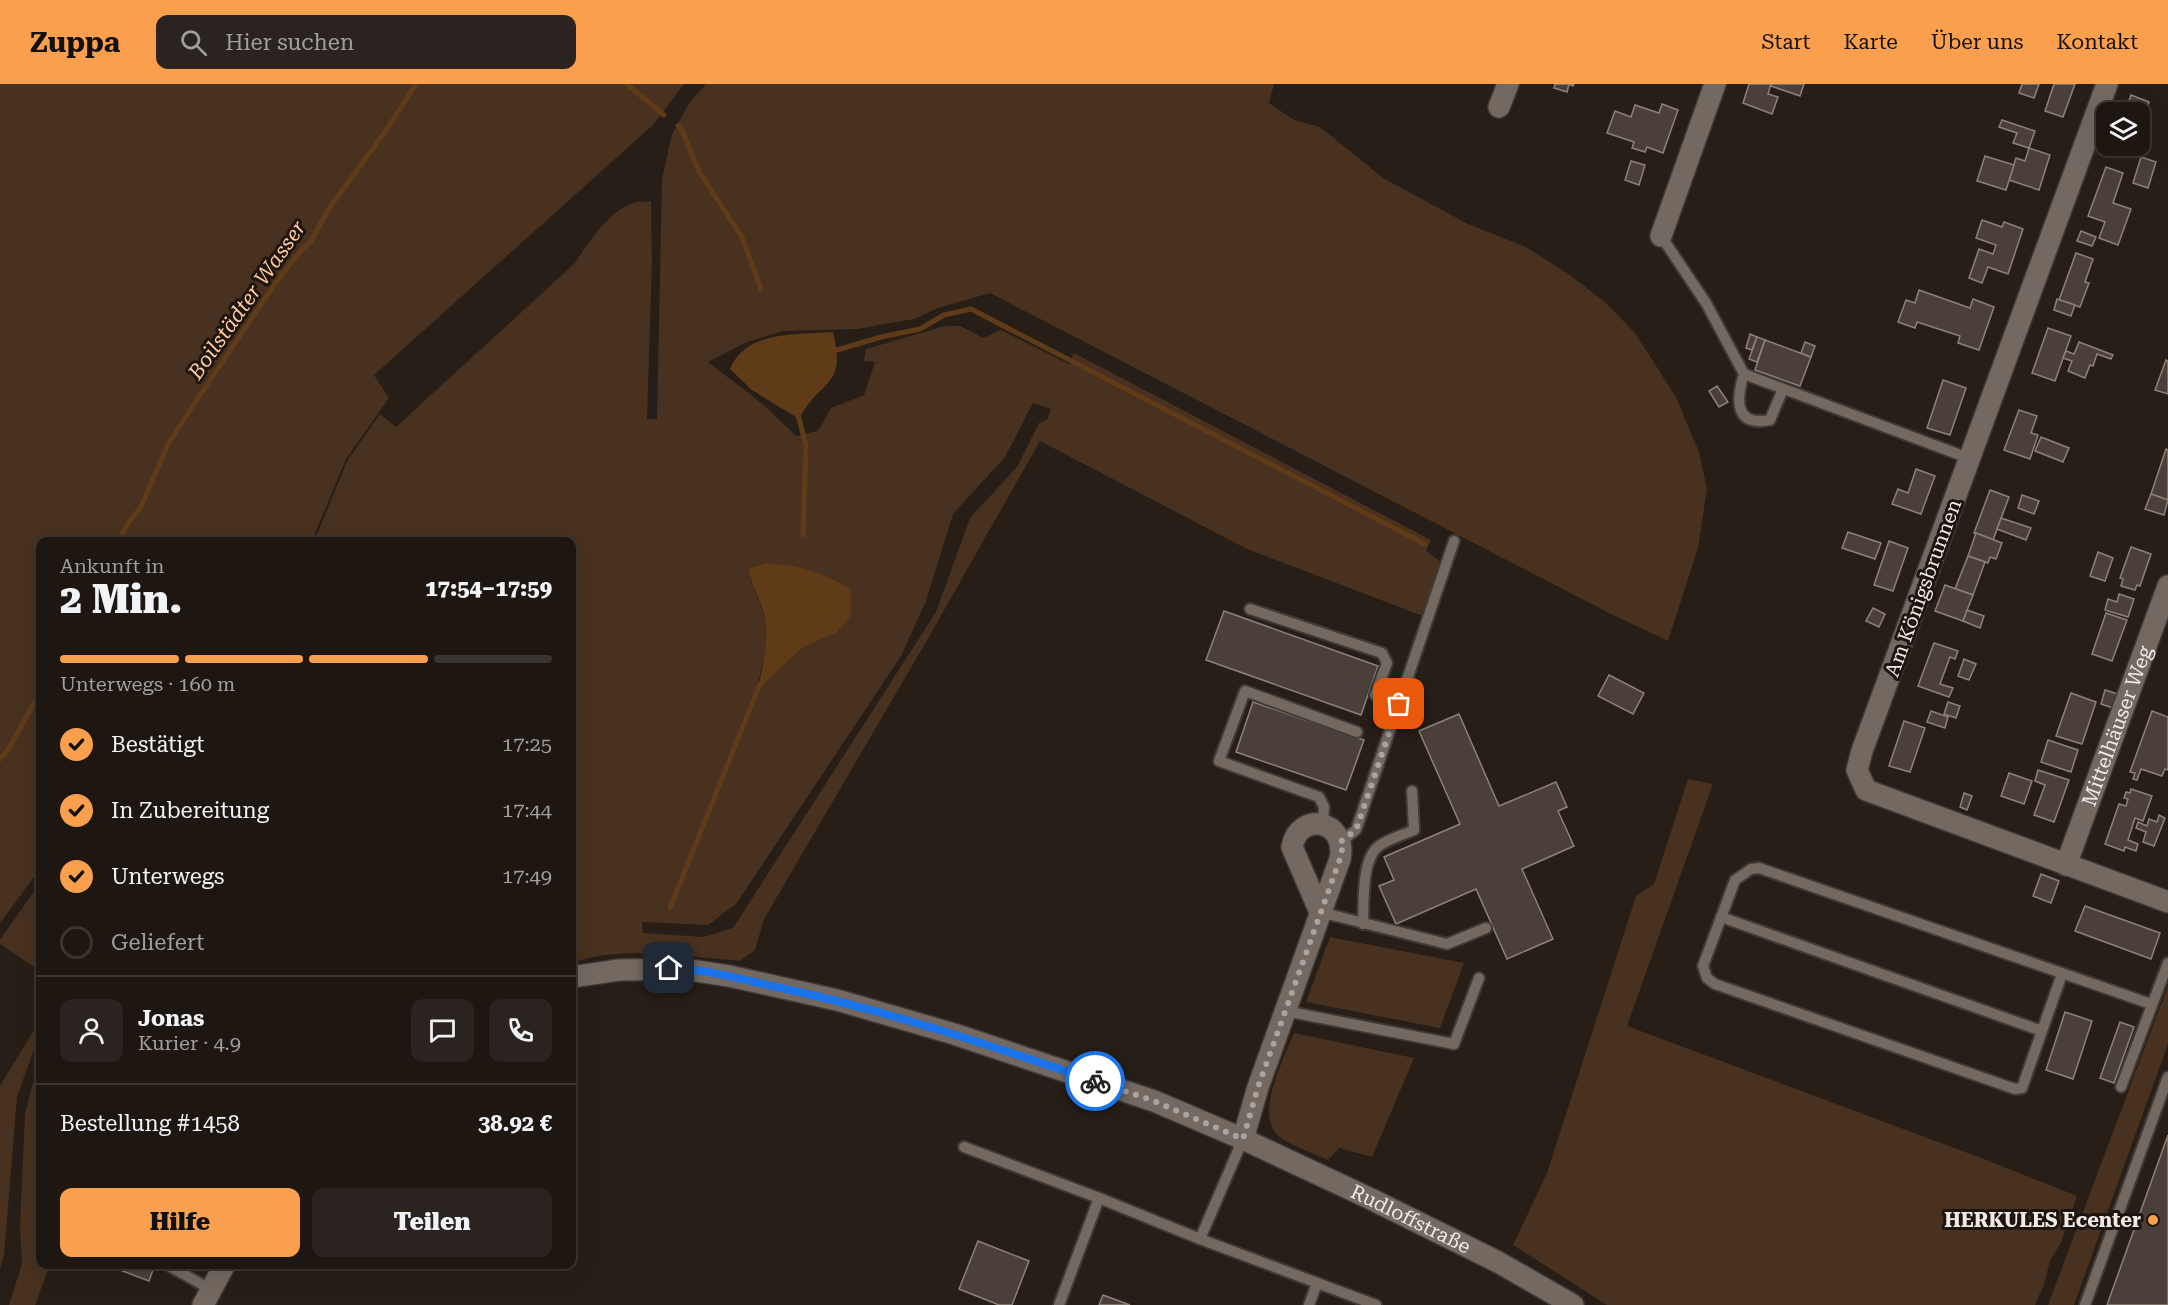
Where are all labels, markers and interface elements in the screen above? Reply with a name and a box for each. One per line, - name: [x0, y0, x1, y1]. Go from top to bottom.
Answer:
- search box: [156, 15, 576, 69]
- text: Zuppa: [30, 26, 120, 59]
- icon: search: [177, 26, 210, 59]
- text: Hier suchen: [225, 30, 354, 55]
- text: Start: [1762, 30, 1810, 54]
- text: Karte: [1843, 30, 1898, 54]
- text: Über uns: [1931, 30, 2023, 54]
- text: Kontakt: [2056, 30, 2138, 54]
- map controls: [2096, 102, 2150, 156]
- button: layers: [2096, 102, 2150, 156]
- water label: Boilstädter Wasser: [183, 216, 311, 385]
- street label: Am Königsbrunnen: [1880, 496, 1966, 680]
- text: Ankunft in: [60, 554, 164, 578]
- text: 17:54–17:59: [425, 576, 552, 601]
- text: 2 Min.: [60, 577, 182, 623]
- street label: Mittelhäuser Weg: [2077, 642, 2157, 809]
- text: Unterwegs · 160 m: [60, 672, 235, 696]
- pin: [1373, 678, 1424, 729]
- icon: bag: [1382, 687, 1415, 720]
- icon: check: [60, 728, 93, 761]
- text: Bestätigt: [111, 732, 204, 757]
- text: 17:25: [502, 732, 552, 756]
- icon: check: [60, 794, 93, 827]
- text: In Zubereitung: [111, 798, 269, 823]
- text: 17:44: [502, 798, 552, 822]
- icon: check: [60, 860, 93, 893]
- text: Unterwegs: [111, 864, 225, 889]
- text: 17:49: [502, 864, 552, 888]
- text: Geliefert: [111, 930, 204, 955]
- pin: [643, 942, 694, 993]
- icon: home: [652, 951, 685, 984]
- button: person: [60, 999, 123, 1062]
- button: chat: [411, 999, 474, 1062]
- button: phone: [489, 999, 552, 1062]
- text: Jonas: [138, 1006, 204, 1031]
- text: Kurier · 4.9: [138, 1031, 241, 1055]
- courier: [1065, 1051, 1125, 1111]
- icon: bike: [1079, 1065, 1112, 1098]
- text: Bestellung #1458: [60, 1111, 240, 1136]
- text: 38.92 €: [478, 1111, 552, 1136]
- street label: Rudloffstraße: [1347, 1179, 1475, 1259]
- button: Hilfe: [60, 1188, 300, 1257]
- button: Teilen: [312, 1188, 552, 1257]
- place label: HERKULES Ecenter: [1944, 1208, 2141, 1232]
- marker: HERKULES Ecenter: [2146, 1213, 2160, 1227]

